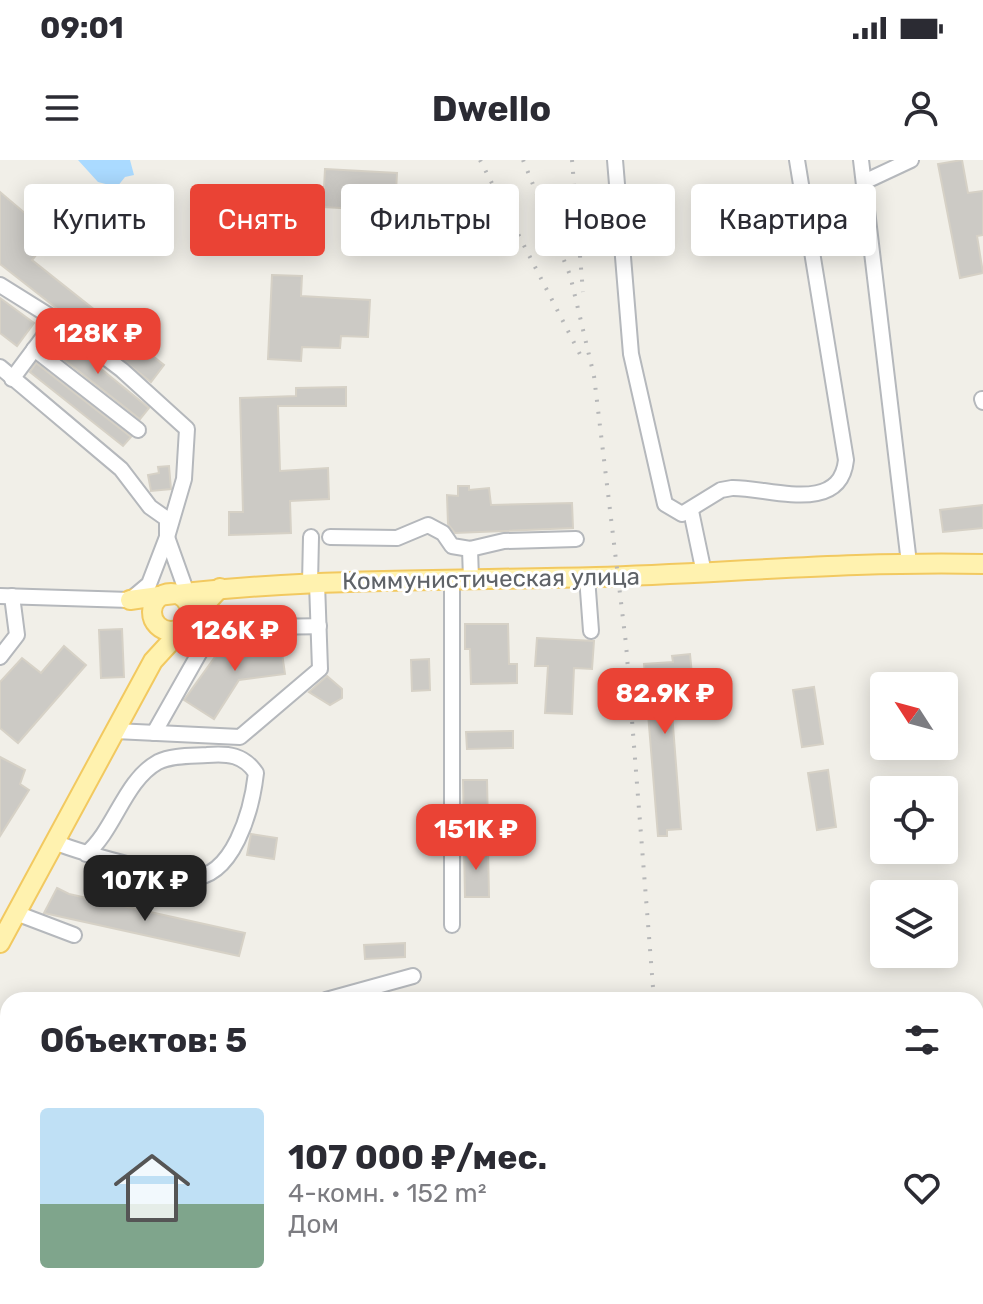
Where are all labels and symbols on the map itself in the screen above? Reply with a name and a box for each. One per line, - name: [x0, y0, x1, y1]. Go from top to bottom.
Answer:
- pin: 128K ₽: [33, 308, 163, 376]
- street label: Коммунистическая улица: [342, 562, 640, 596]
- pin: 126K ₽: [170, 605, 300, 673]
- pin: 82.9K ₽: [591, 668, 739, 736]
- north arrow: [870, 672, 958, 760]
- pin: 151K ₽: [411, 804, 541, 872]
- pin: 107K ₽: [80, 855, 210, 923]

